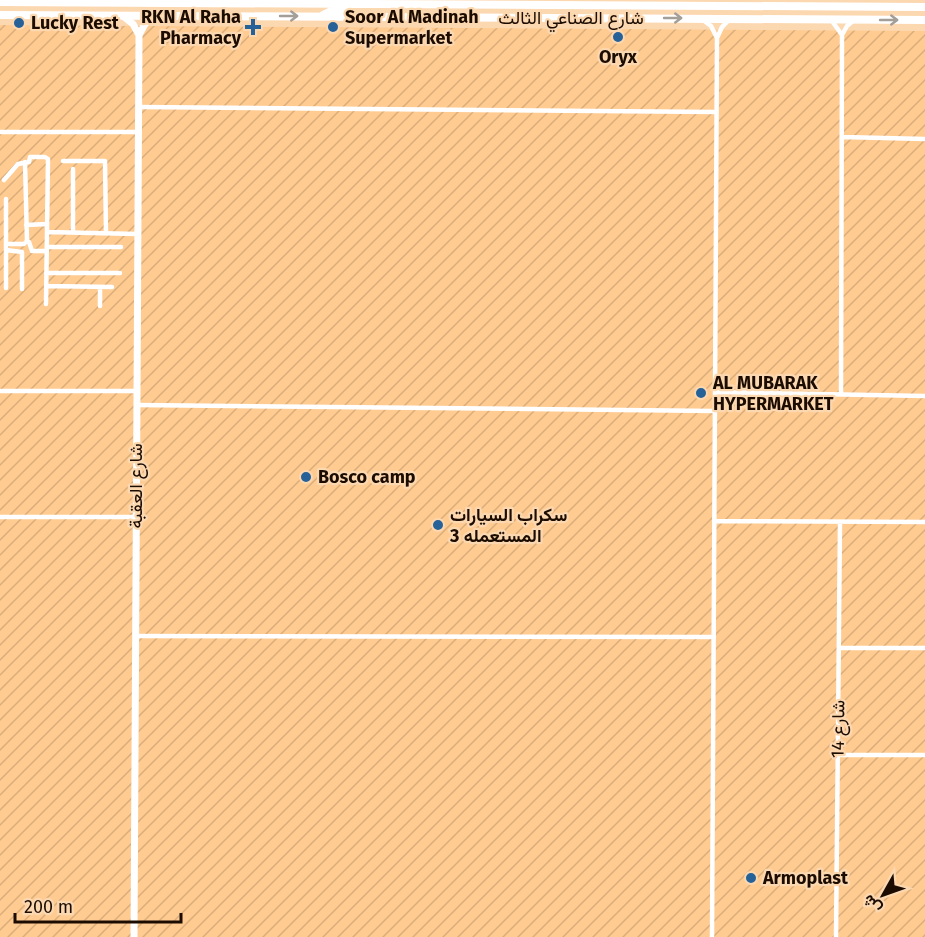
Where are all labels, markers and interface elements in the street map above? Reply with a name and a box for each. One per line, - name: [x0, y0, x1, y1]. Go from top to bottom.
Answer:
- place label: RKN Al Raha Pharmacy: [141, 6, 242, 49]
- place label: Soor Al Madinah Supermarket: [345, 6, 479, 49]
- street label: شارع الصناعي الثالث: [498, 7, 644, 33]
- one-way arrow: [279, 10, 299, 22]
- place label: Lucky Rest: [31, 12, 120, 34]
- one-way arrow: [663, 12, 683, 24]
- one-way arrow: [879, 14, 899, 26]
- marker: Lucky Rest: [12, 16, 26, 30]
- marker: RKN Al Raha Pharmacy: [246, 20, 260, 34]
- marker: Soor Al Madinah Supermarket: [326, 20, 340, 34]
- marker: Oryx: [611, 30, 625, 44]
- place label: Oryx: [599, 46, 638, 68]
- place label: AL MUBARAK HYPERMARKET: [712, 372, 834, 415]
- marker: AL MUBARAK HYPERMARKET: [694, 386, 708, 400]
- street label: شارع العقبة: [125, 443, 148, 529]
- place label: Bosco camp: [318, 466, 416, 488]
- marker: Bosco camp: [299, 470, 313, 484]
- place label: سكراب السيارات المستعمله 3: [449, 504, 567, 547]
- marker: سكراب السيارات المستعمله 3: [431, 518, 445, 532]
- street label: شارع 14: [826, 700, 851, 758]
- north arrow: [853, 865, 913, 925]
- place label: Armoplast: [762, 867, 849, 889]
- marker: Armoplast: [744, 871, 758, 885]
- scale bar: [15, 886, 182, 924]
- text: ش: [858, 891, 885, 918]
- text: 200 m: [24, 896, 73, 918]

